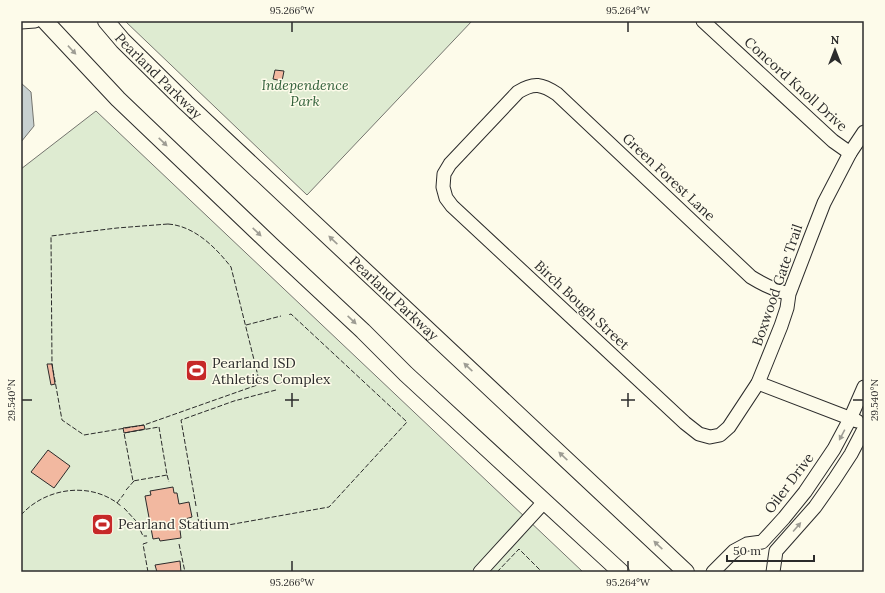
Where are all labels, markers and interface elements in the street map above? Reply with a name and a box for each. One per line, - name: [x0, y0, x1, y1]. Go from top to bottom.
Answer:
- text: 95.266°W: [270, 4, 315, 17]
- text: 95.264°W: [606, 4, 651, 17]
- street label: Pearland Parkway: [111, 29, 207, 123]
- north arrow: [815, 30, 855, 70]
- street label: Concord Knoll Drive: [741, 33, 852, 135]
- text: N: [831, 33, 840, 47]
- one-way arrow: [67, 44, 76, 55]
- park label: Independence Park: [261, 76, 349, 110]
- street label: Green Forest Lane: [619, 129, 719, 225]
- one-way arrow: [158, 137, 168, 147]
- street label: Boxwood Gate Trail: [748, 221, 806, 348]
- one-way arrow: [252, 227, 262, 236]
- one-way arrow: [328, 235, 338, 245]
- street label: Pearland Parkway: [346, 252, 443, 345]
- street label: Birch Bough Street: [531, 256, 634, 354]
- one-way arrow: [347, 316, 357, 325]
- place label: Pearland ISD Athletics Complex: [211, 354, 331, 388]
- sports icon: Pearland ISD Athletics Complex: [183, 358, 209, 384]
- one-way arrow: [463, 363, 473, 372]
- text: 29.540°N: [5, 379, 18, 421]
- text: 29.540°N: [868, 379, 881, 421]
- one-way arrow: [839, 429, 845, 441]
- street label: Oiler Drive: [760, 449, 818, 517]
- one-way arrow: [558, 452, 568, 461]
- sports icon: Pearland Statium: [89, 511, 115, 537]
- place label: Pearland Statium: [118, 515, 230, 533]
- one-way arrow: [793, 522, 802, 533]
- scale bar: [727, 537, 814, 563]
- one-way arrow: [653, 541, 663, 550]
- text: 50 m: [733, 543, 761, 558]
- text: 95.266°W: [270, 576, 315, 589]
- text: 95.264°W: [606, 576, 651, 589]

